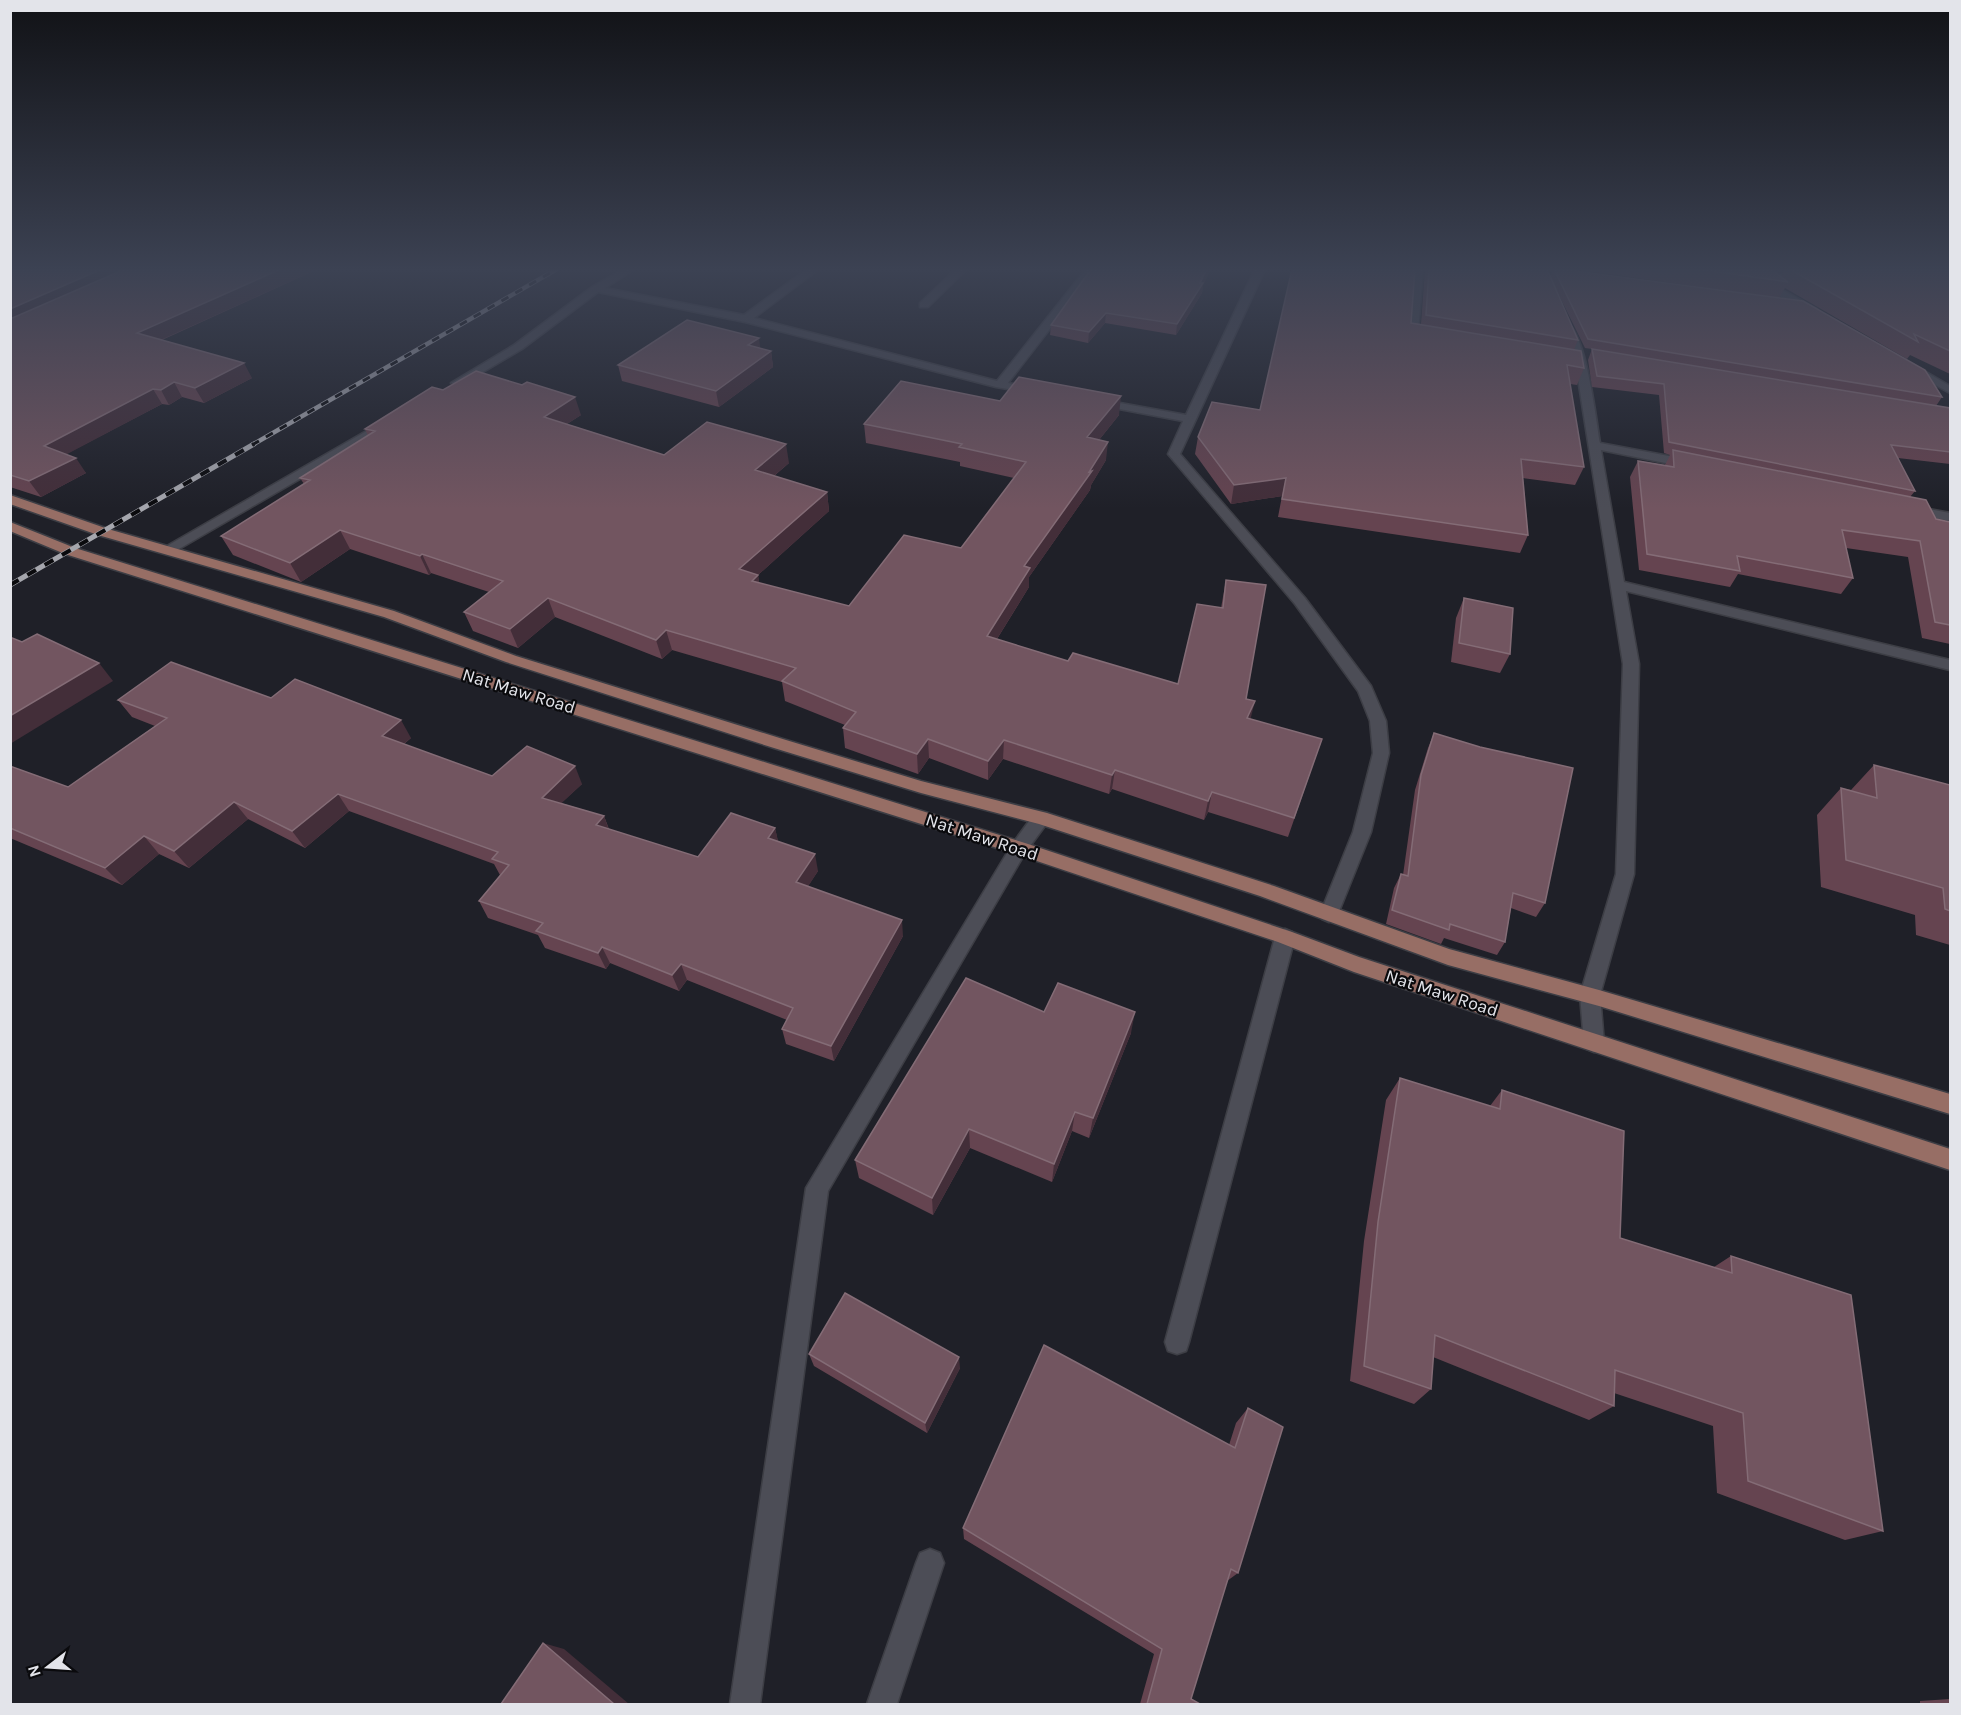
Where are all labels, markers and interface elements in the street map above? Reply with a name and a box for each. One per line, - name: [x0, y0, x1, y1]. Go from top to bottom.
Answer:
- street label: Nat Maw Road: [460, 663, 578, 719]
- street label: Nat Maw Road: [923, 808, 1041, 866]
- street label: Nat Maw Road: [1383, 964, 1501, 1022]
- north arrow: [18, 1637, 78, 1697]
- text: N: [23, 1663, 45, 1680]

